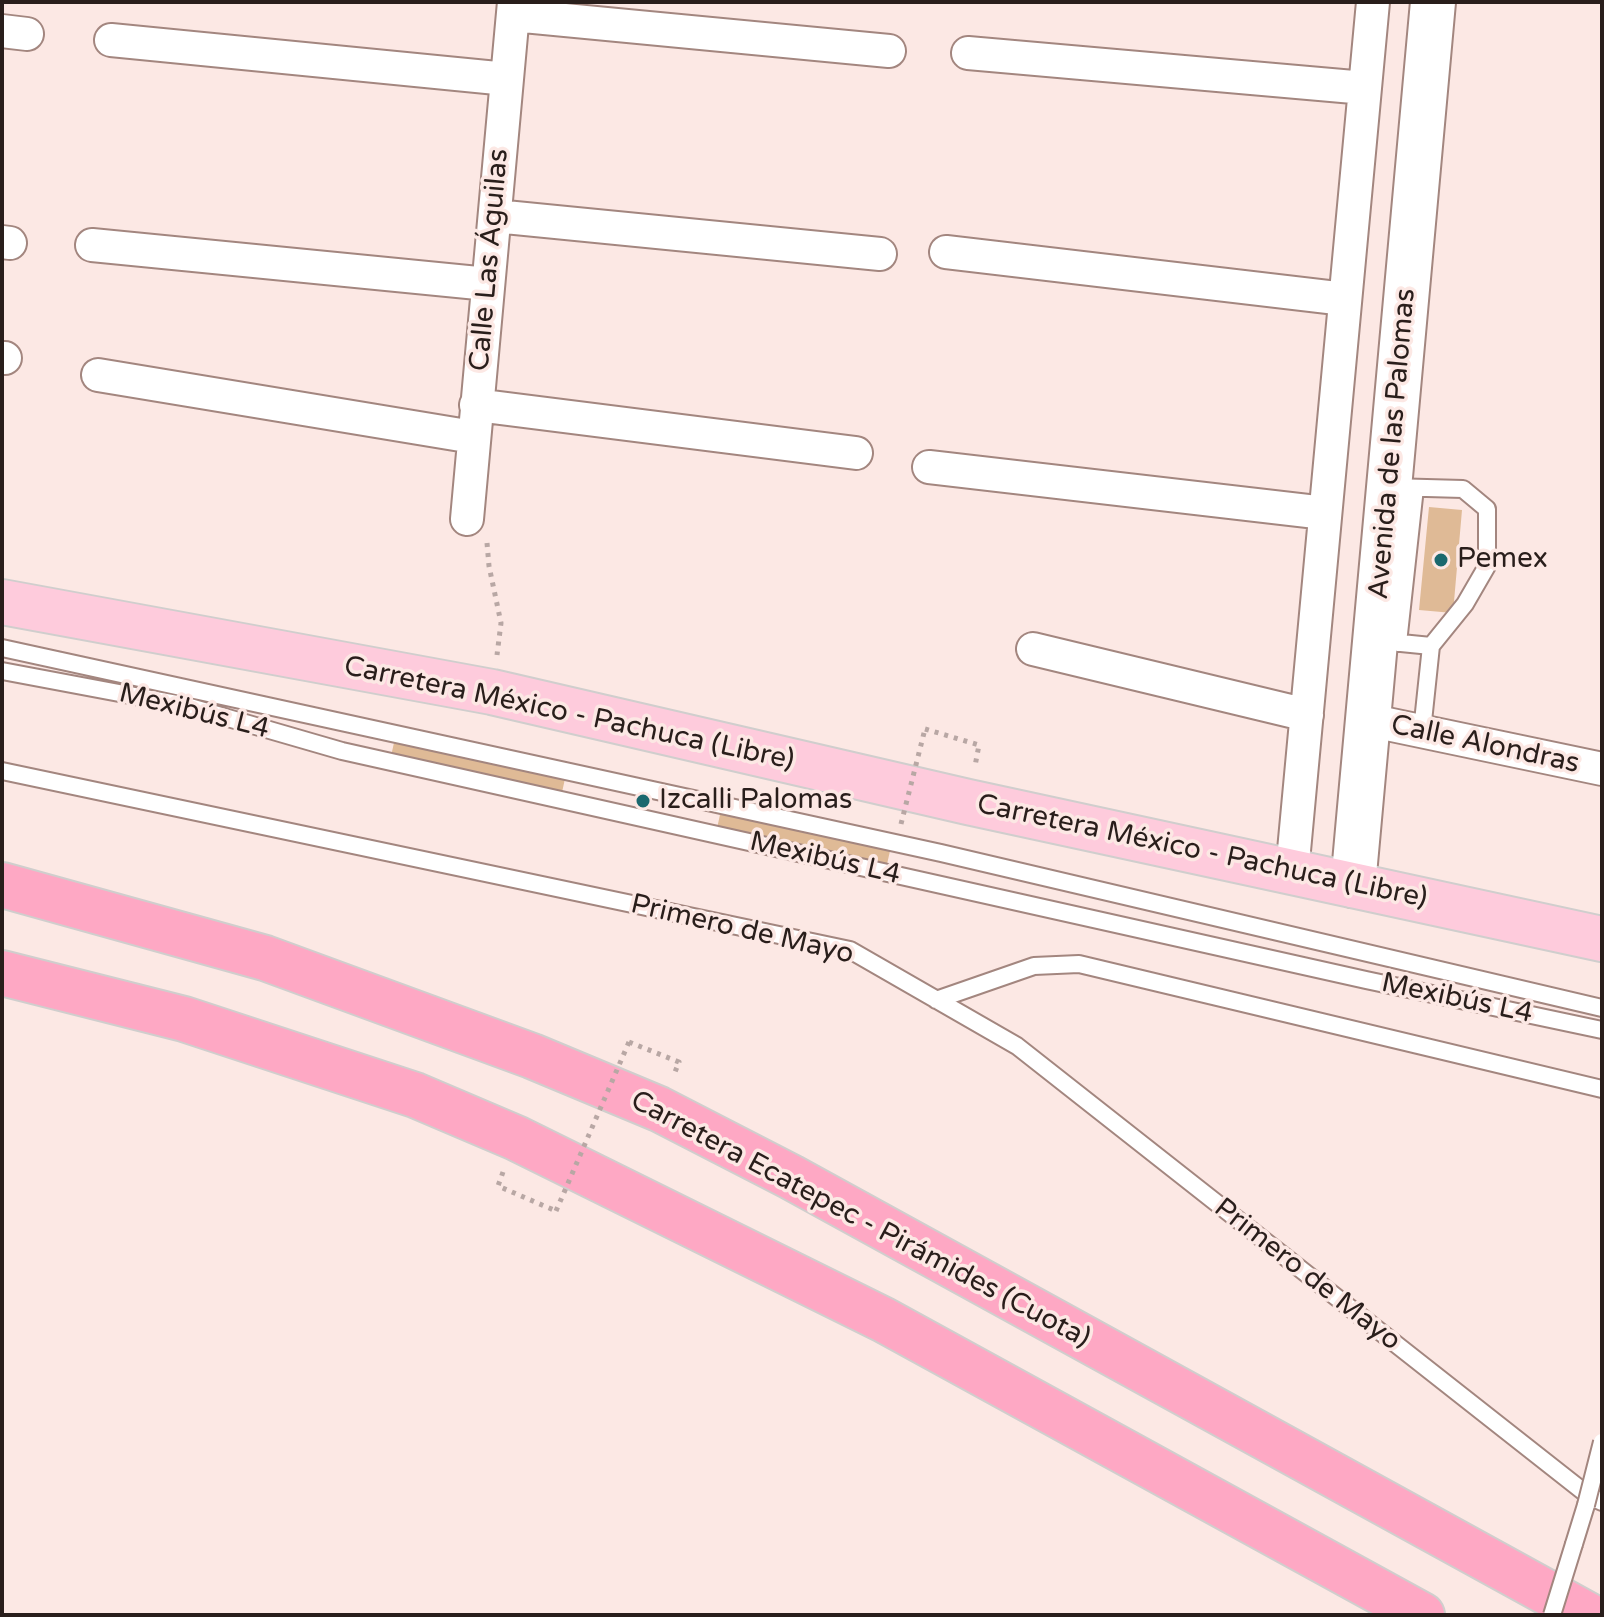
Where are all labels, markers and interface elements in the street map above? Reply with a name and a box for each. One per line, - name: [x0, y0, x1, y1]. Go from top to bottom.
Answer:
- street label: Calle Las Águilas: [464, 147, 516, 373]
- street label: Avenida de las Palomas: [1363, 287, 1423, 601]
- place label: Pemex: [1457, 543, 1548, 577]
- marker: Pemex: [1432, 551, 1450, 569]
- street label: Carretera México - Pachuca (Libre): [341, 650, 797, 778]
- street label: Mexibús L4: [115, 677, 273, 747]
- street label: Calle Alondras: [1388, 709, 1582, 781]
- place label: Izcalli Palomas: [659, 784, 852, 818]
- street label: Carretera México - Pachuca (Libre): [974, 788, 1430, 916]
- marker: Izcalli Palomas: [634, 792, 652, 810]
- street label: Mexibús L4: [746, 825, 904, 893]
- street label: Primero de Mayo: [627, 888, 857, 972]
- street label: Mexibús L4: [1378, 967, 1536, 1031]
- street label: Carretera Ecatepec - Pirámides (Cuota): [625, 1084, 1095, 1356]
- street label: Primero de Mayo: [1207, 1192, 1407, 1358]

